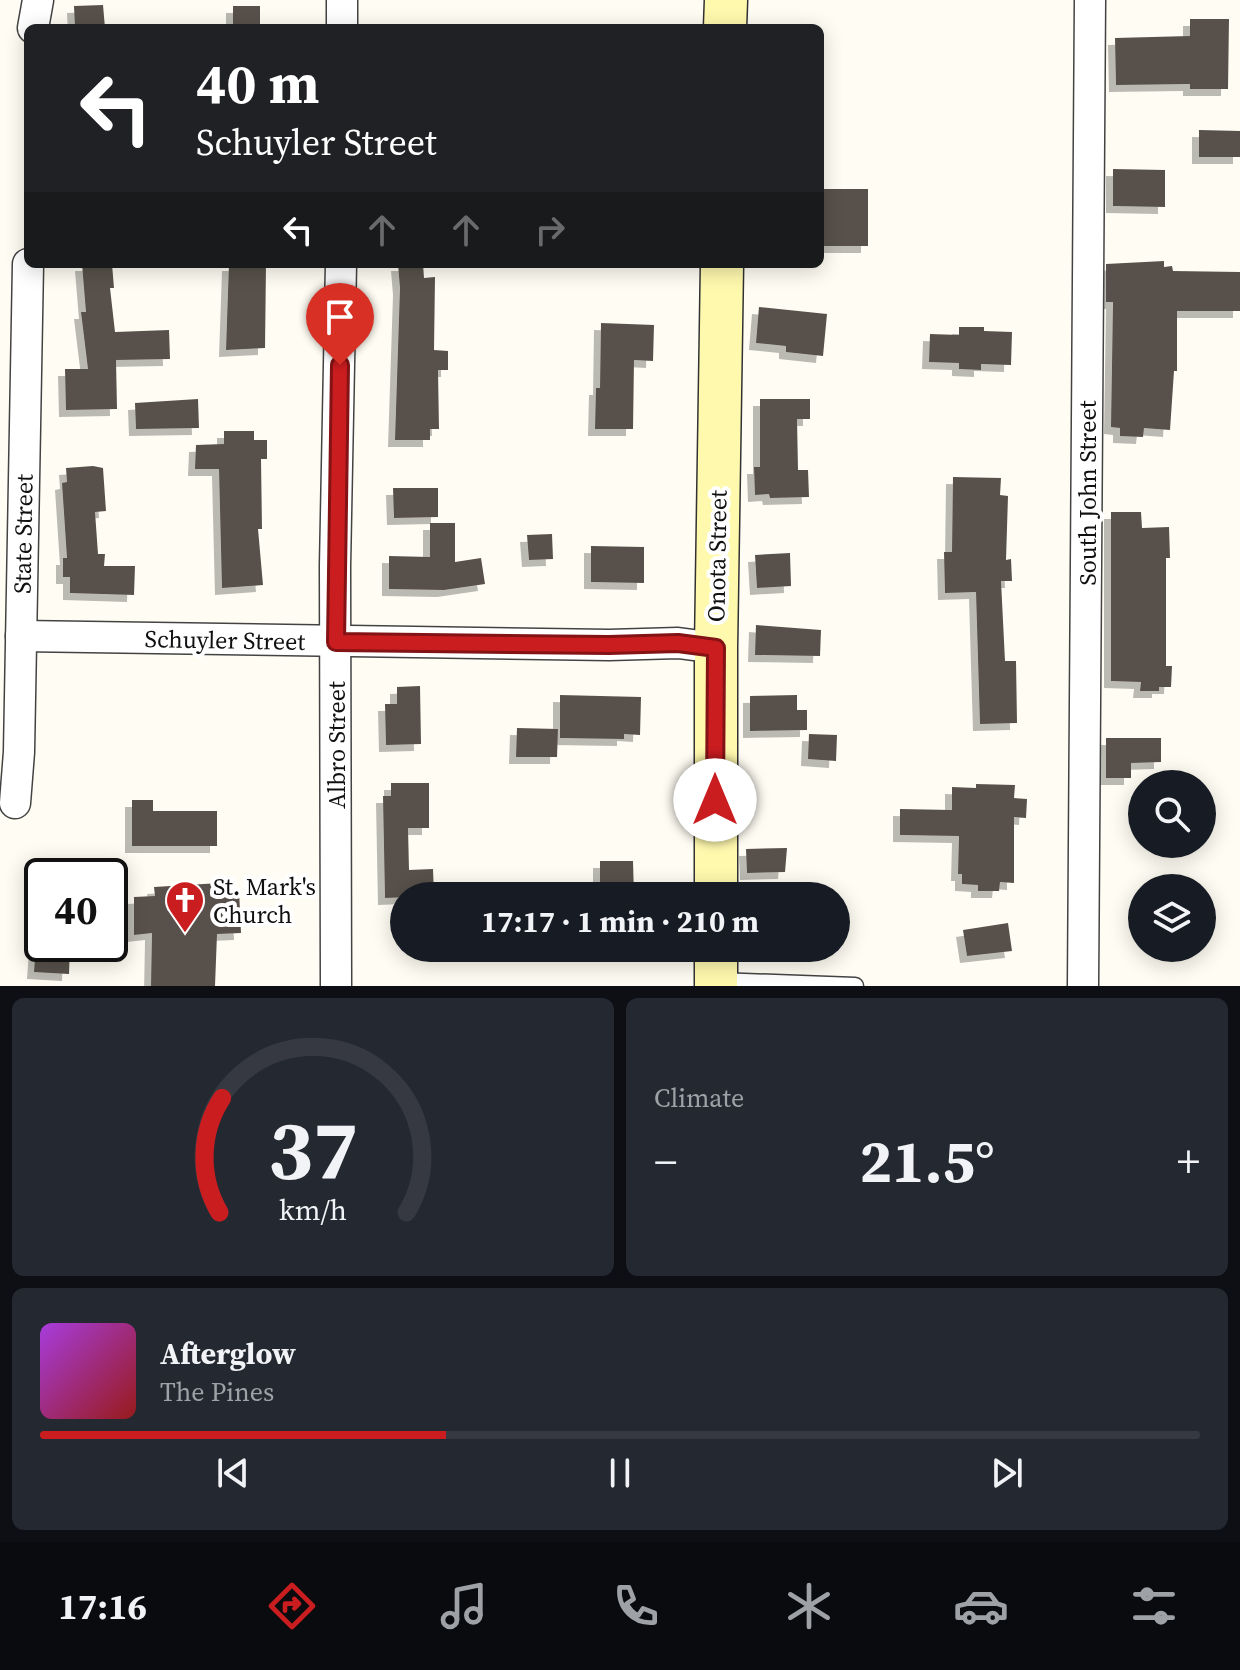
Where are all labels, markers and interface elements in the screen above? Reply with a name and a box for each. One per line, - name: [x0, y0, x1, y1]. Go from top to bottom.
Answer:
- text: 40 m: [196, 45, 319, 122]
- icon: left: [64, 56, 168, 160]
- text: Schuyler Street: [196, 118, 437, 167]
- icon: left: [276, 208, 320, 252]
- icon: ahead: [360, 208, 404, 252]
- icon: ahead: [444, 208, 488, 252]
- icon: right: [528, 208, 572, 252]
- pin: [306, 283, 374, 365]
- icon: arrive: [318, 295, 362, 339]
- street label: South John Street: [1071, 400, 1104, 586]
- street label: State Street: [5, 474, 41, 594]
- street label: Onota Street: [699, 489, 735, 622]
- street label: Schuyler Street: [144, 622, 306, 658]
- street label: Albro Street: [320, 681, 353, 809]
- position arrow: [673, 758, 757, 842]
- map controls: [1128, 770, 1216, 962]
- button: search: [1128, 770, 1216, 858]
- speed limit sign: 40: [24, 858, 128, 962]
- place label: St. Mark's Church: [213, 870, 316, 931]
- button: layers: [1128, 874, 1216, 962]
- church icon: St. Mark's Church: [164, 879, 206, 934]
- text: 17:17 · 1 min · 210 m: [481, 901, 759, 942]
- text: Climate: [654, 1080, 744, 1116]
- text: 37: [268, 1093, 358, 1207]
- text: 21.5°: [859, 1120, 995, 1202]
- text: −: [654, 1131, 677, 1192]
- text: +: [1177, 1131, 1200, 1192]
- text: km/h: [279, 1190, 347, 1230]
- text: Afterglow: [160, 1333, 296, 1374]
- text: The Pines: [160, 1374, 274, 1410]
- icon: previous: [211, 1451, 255, 1495]
- icon: pause: [598, 1451, 642, 1495]
- icon: next: [985, 1451, 1029, 1495]
- icon: directions: [264, 1578, 320, 1634]
- icon: music: [436, 1578, 492, 1634]
- icon: phone: [608, 1578, 664, 1634]
- icon: climate: [781, 1578, 837, 1634]
- icon: car: [953, 1578, 1009, 1634]
- icon: filters: [1126, 1578, 1182, 1634]
- text: 17:16: [58, 1582, 147, 1631]

